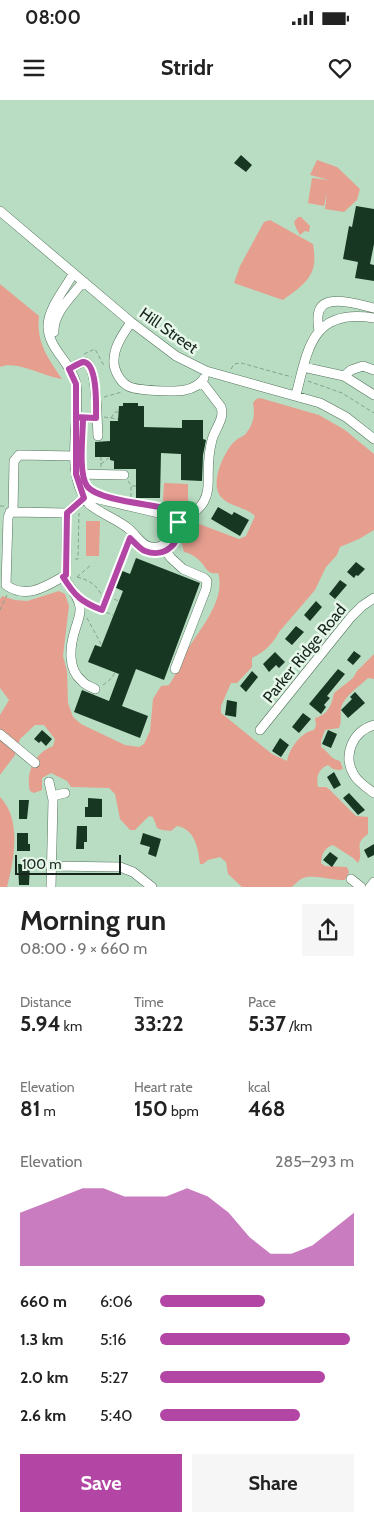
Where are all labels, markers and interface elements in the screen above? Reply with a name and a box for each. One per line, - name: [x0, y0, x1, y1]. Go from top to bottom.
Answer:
- text: 08:00: [25, 6, 81, 29]
- icon: menu: [20, 54, 48, 82]
- text: Stridr: [161, 54, 213, 81]
- icon: heart: [326, 54, 354, 82]
- street label: Hill Street: [136, 303, 202, 358]
- pin: [157, 501, 199, 543]
- icon: arrive: [164, 508, 192, 536]
- street label: Parker Ridge Road: [259, 600, 350, 707]
- scale bar: [15, 852, 121, 875]
- text: 100 m: [22, 855, 62, 873]
- text: Morning run: [20, 903, 166, 937]
- button: share: [302, 904, 354, 956]
- text: 08:00 · 9 × 660 m: [20, 939, 147, 958]
- text: Distance: [20, 993, 72, 1011]
- text: Time: [134, 993, 164, 1011]
- text: Pace: [248, 993, 276, 1011]
- text: 5.94: [20, 1011, 60, 1036]
- text: 33:22: [134, 1011, 184, 1036]
- text: 5:37: [248, 1011, 286, 1036]
- text: km: [60, 1017, 82, 1035]
- text: /km: [286, 1017, 312, 1035]
- text: Elevation: [20, 1078, 75, 1096]
- text: Heart rate: [134, 1078, 193, 1096]
- text: kcal: [248, 1078, 270, 1096]
- text: 81: [20, 1096, 40, 1121]
- text: 150: [134, 1096, 168, 1121]
- text: 468: [248, 1096, 286, 1121]
- text: m: [40, 1102, 56, 1120]
- text: bpm: [168, 1102, 199, 1120]
- text: Elevation: [20, 1152, 83, 1171]
- text: 285–293 m: [275, 1152, 354, 1171]
- text: 660 m: [20, 1292, 67, 1311]
- text: 6:06: [100, 1292, 133, 1311]
- text: 1.3 km: [20, 1330, 63, 1349]
- text: 5:16: [100, 1330, 126, 1349]
- text: 2.0 km: [20, 1368, 68, 1387]
- text: 5:27: [100, 1368, 128, 1387]
- text: 2.6 km: [20, 1406, 66, 1425]
- text: 5:40: [100, 1406, 132, 1425]
- button: Save: [20, 1454, 182, 1512]
- button: Share: [192, 1454, 354, 1512]

